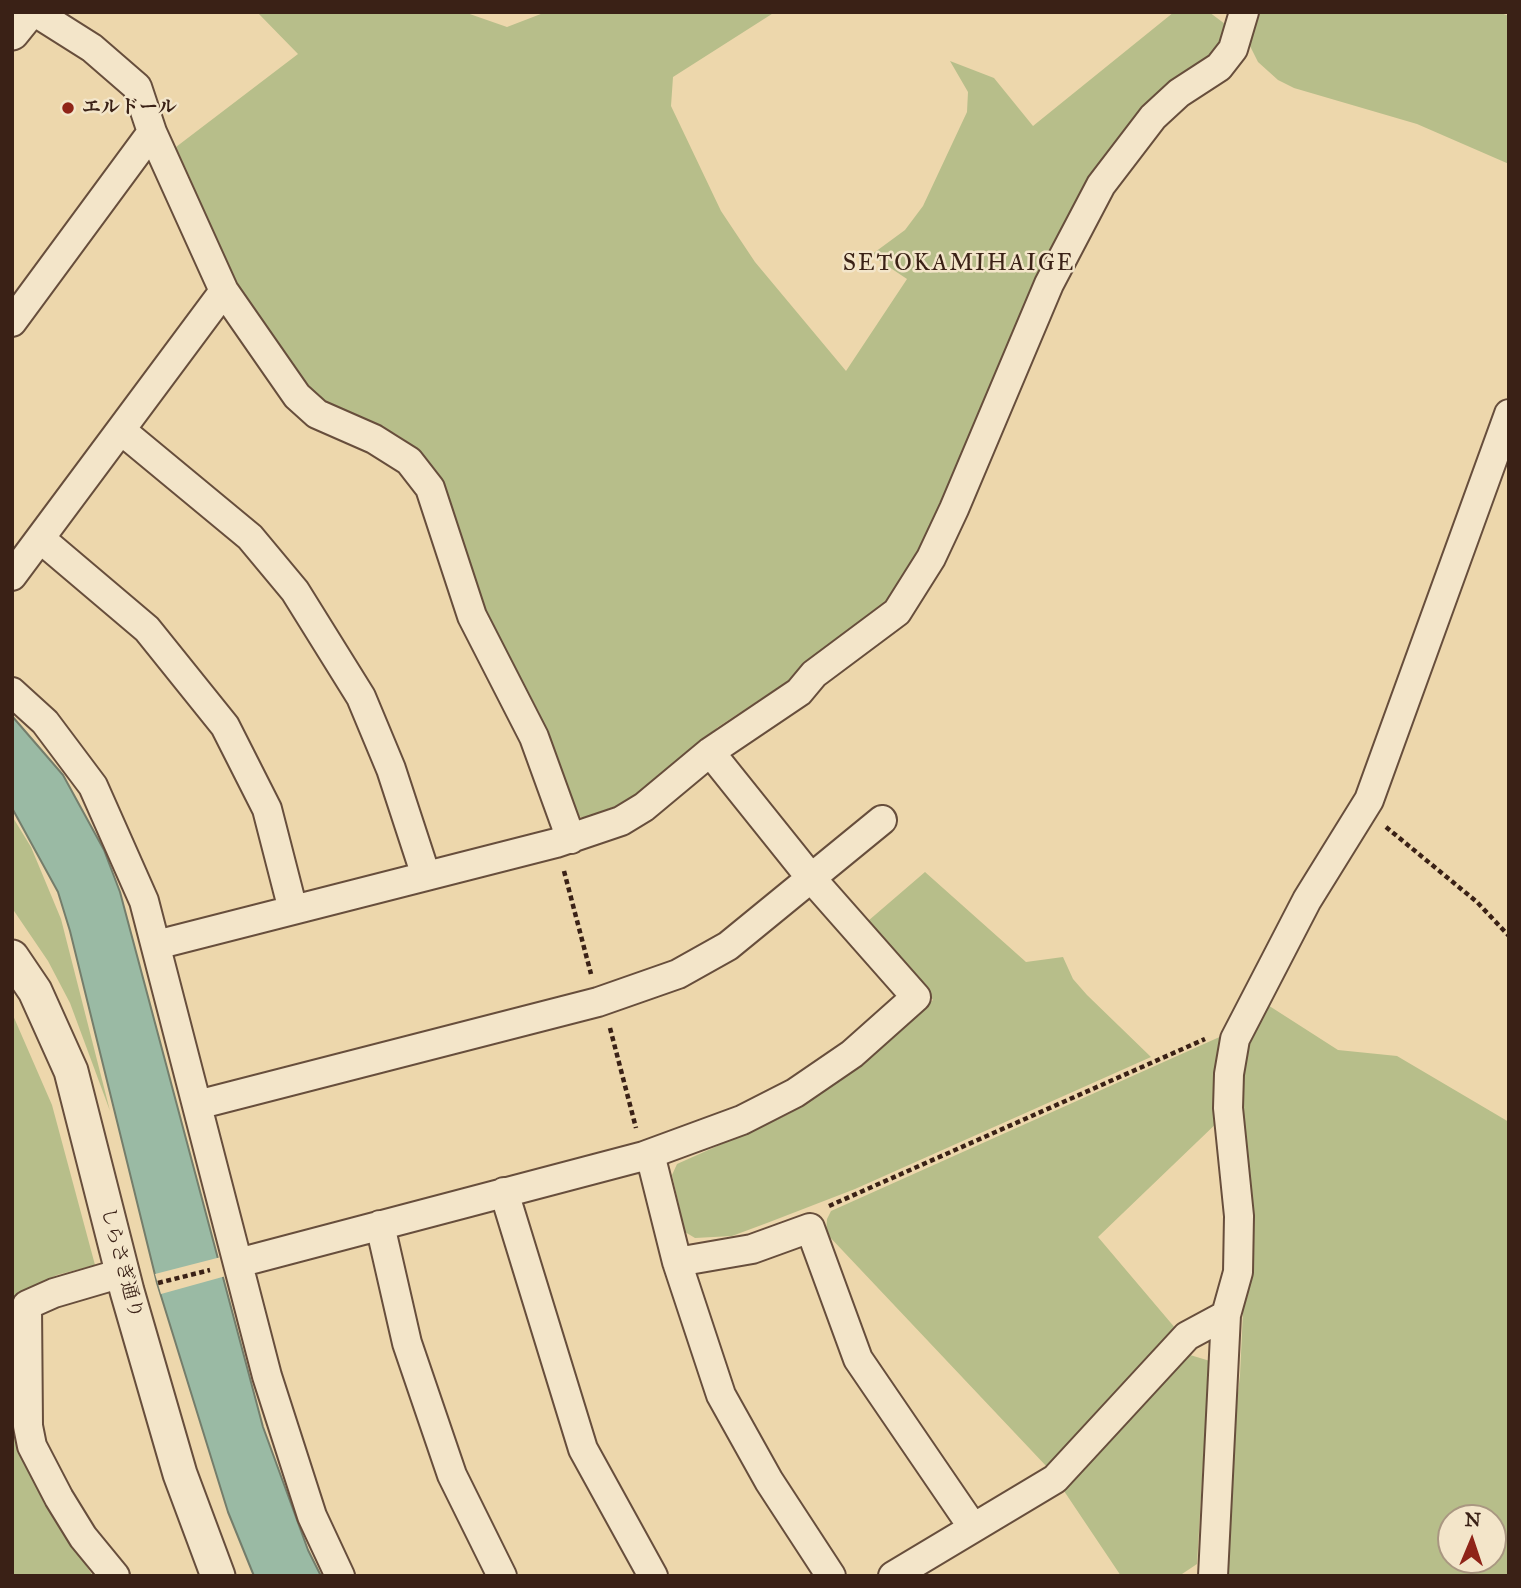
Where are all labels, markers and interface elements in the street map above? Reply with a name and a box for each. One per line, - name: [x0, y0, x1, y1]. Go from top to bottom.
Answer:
- place label: エルドール: [82, 97, 177, 119]
- marker: エルドール: [60, 100, 76, 116]
- district label: SETOKAMIHAIGE: [844, 250, 1074, 278]
- street label: しらさぎ通り: [95, 1205, 147, 1321]
- north arrow: [1437, 1504, 1507, 1574]
- text: N: [1464, 1508, 1481, 1531]

